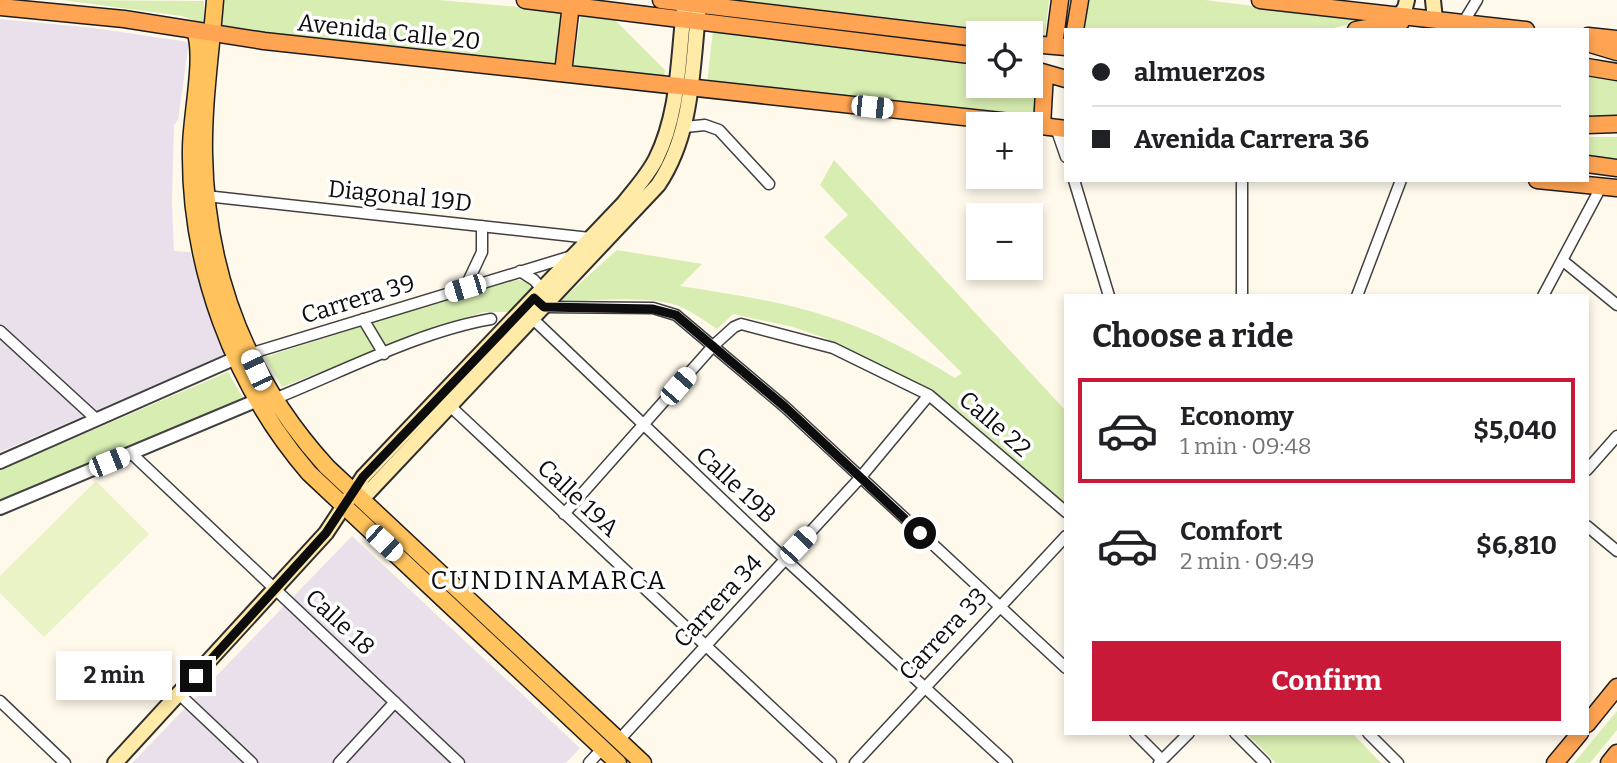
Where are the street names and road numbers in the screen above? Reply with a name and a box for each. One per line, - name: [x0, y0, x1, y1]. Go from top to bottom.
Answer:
- street label: Avenida Calle 20: [296, 8, 482, 56]
- street label: Diagonal 19D: [327, 175, 473, 217]
- street label: Carrera 39: [298, 268, 418, 330]
- street label: Calle 22: [953, 385, 1037, 463]
- street label: Calle 19B: [690, 441, 782, 529]
- street label: Calle 19A: [532, 453, 624, 543]
- street label: Carrera 34: [668, 549, 768, 653]
- street label: Carrera 33: [893, 582, 993, 686]
- street label: Calle 18: [300, 583, 380, 661]

